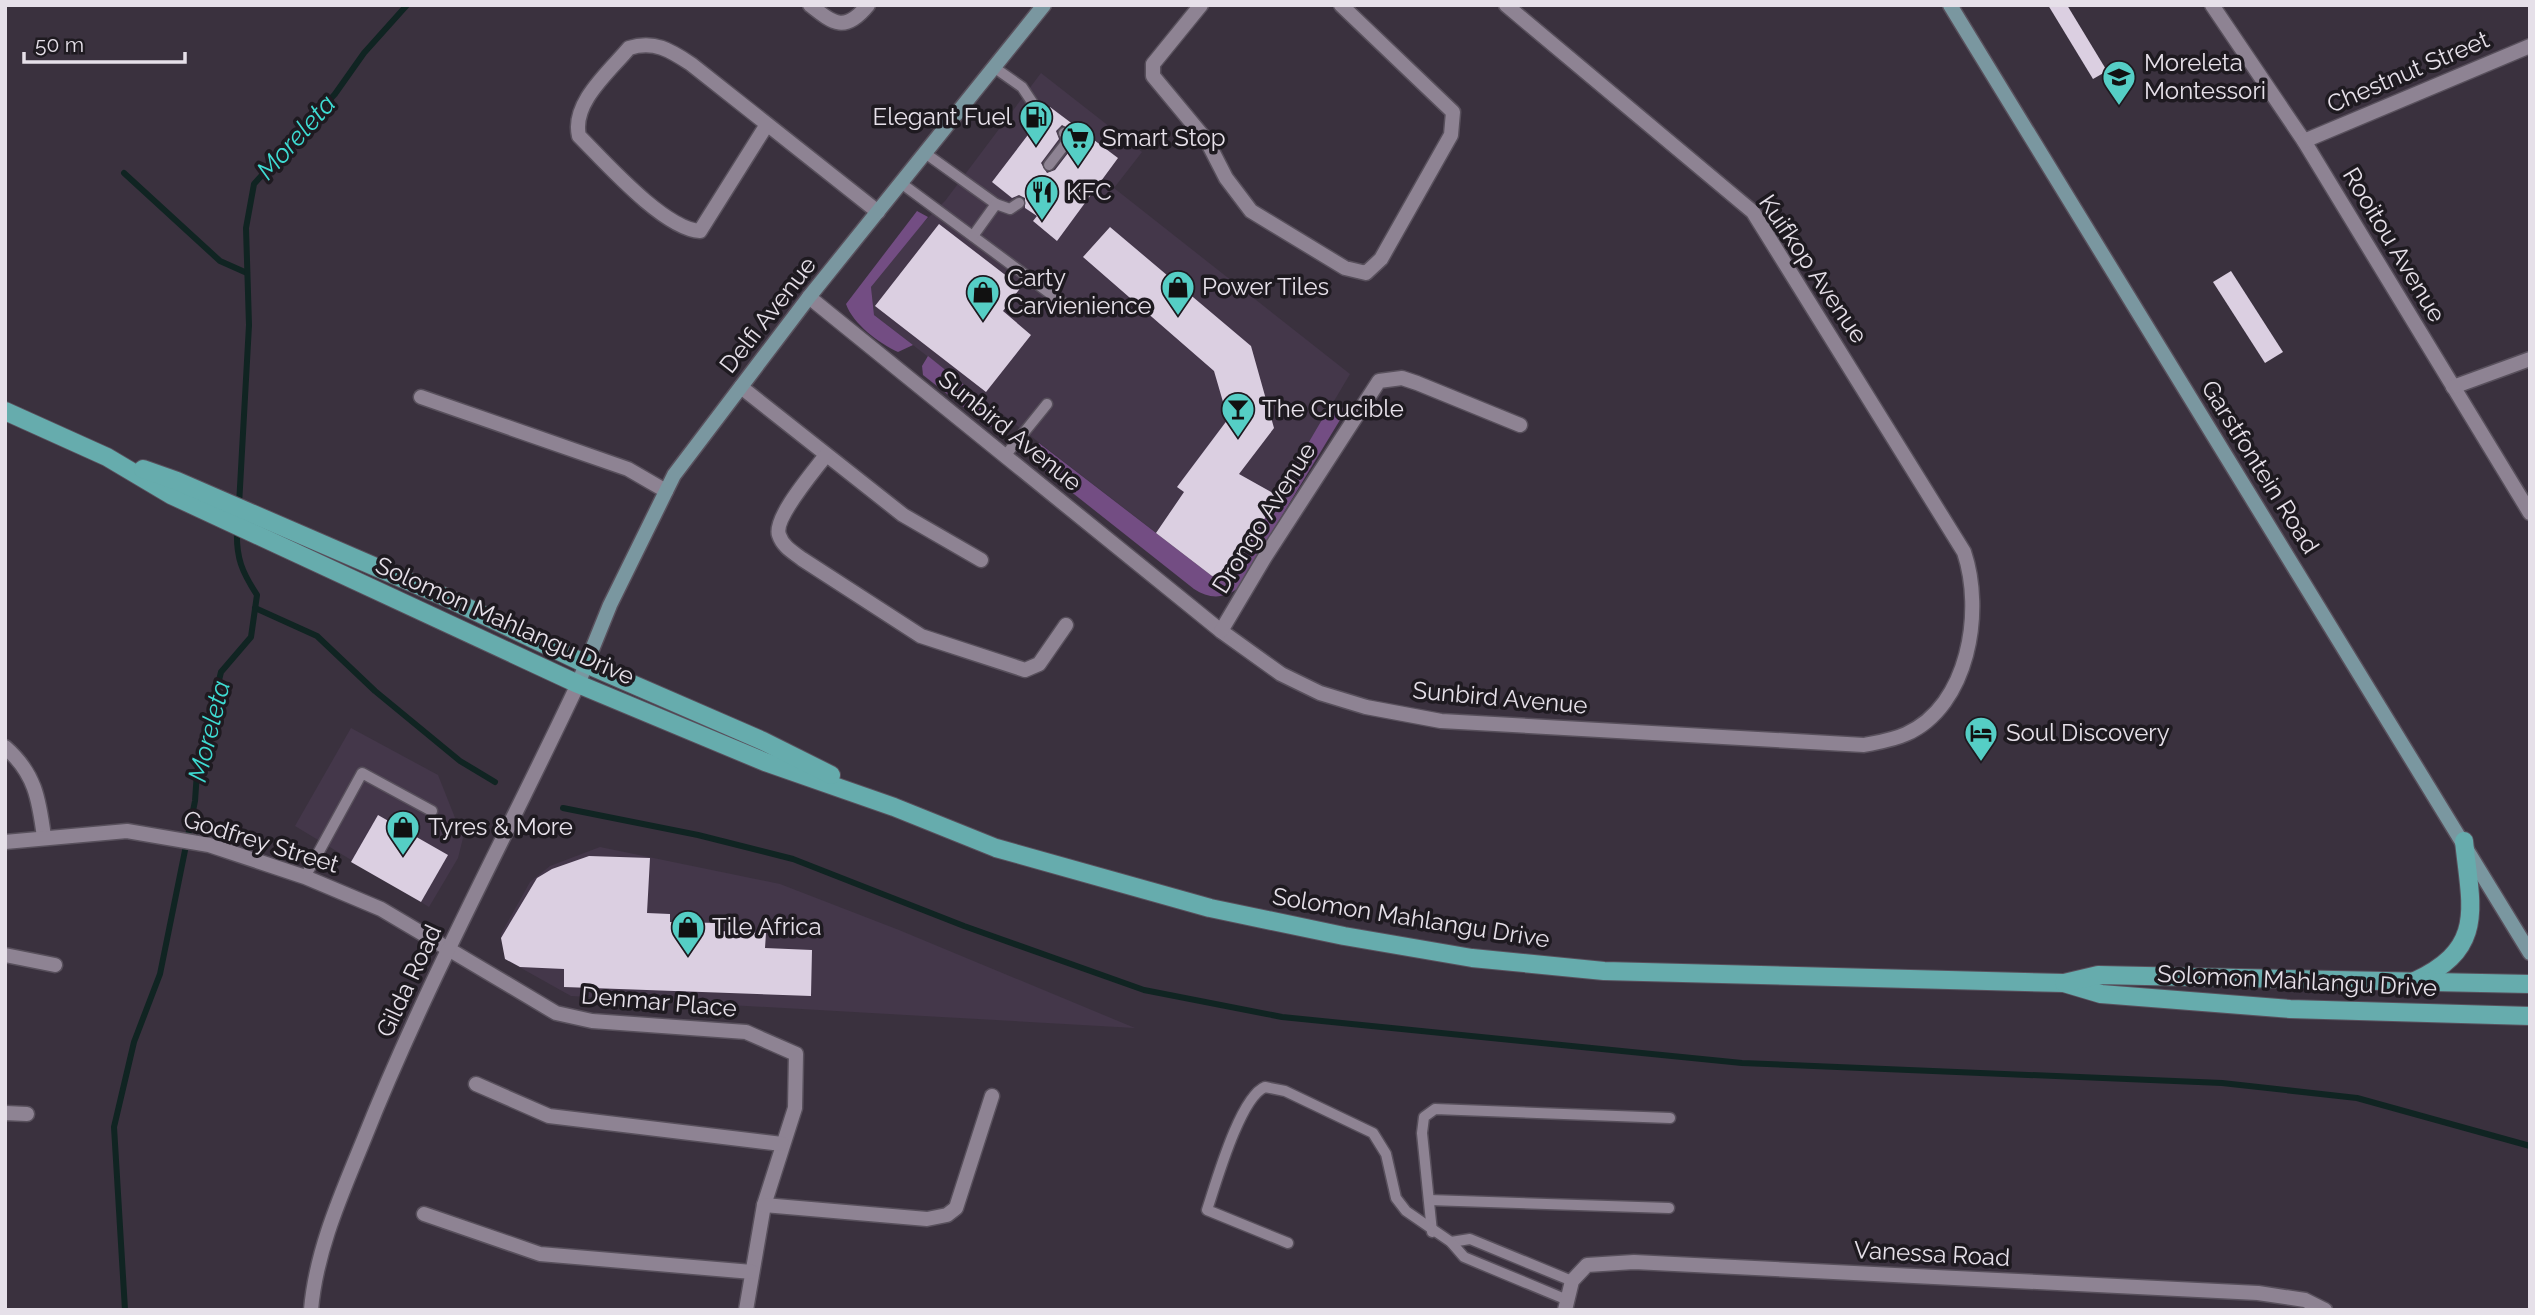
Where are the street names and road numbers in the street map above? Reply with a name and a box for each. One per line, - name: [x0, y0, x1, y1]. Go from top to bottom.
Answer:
- street label: Chestnut Street: [2322, 24, 2493, 119]
- street label: Rooitou Avenue: [2337, 162, 2452, 327]
- street label: Kuifkop Avenue: [1753, 189, 1874, 349]
- street label: Delfi Avenue: [713, 251, 822, 379]
- street label: Sunbird Avenue: [933, 364, 1088, 497]
- street label: Garstfontein Road: [2195, 375, 2325, 559]
- street label: Drongo Avenue: [1206, 437, 1321, 598]
- street label: Solomon Mahlangu Drive: [371, 550, 639, 691]
- street label: Sunbird Avenue: [1411, 675, 1589, 720]
- street label: Godfrey Street: [180, 804, 342, 879]
- street label: Solomon Mahlangu Drive: [1270, 881, 1552, 954]
- street label: Gilda Road: [370, 920, 447, 1042]
- street label: Solomon Mahlangu Drive: [2156, 959, 2438, 1002]
- street label: Denmar Place: [580, 980, 738, 1023]
- street label: Vanessa Road: [1853, 1235, 2011, 1272]

